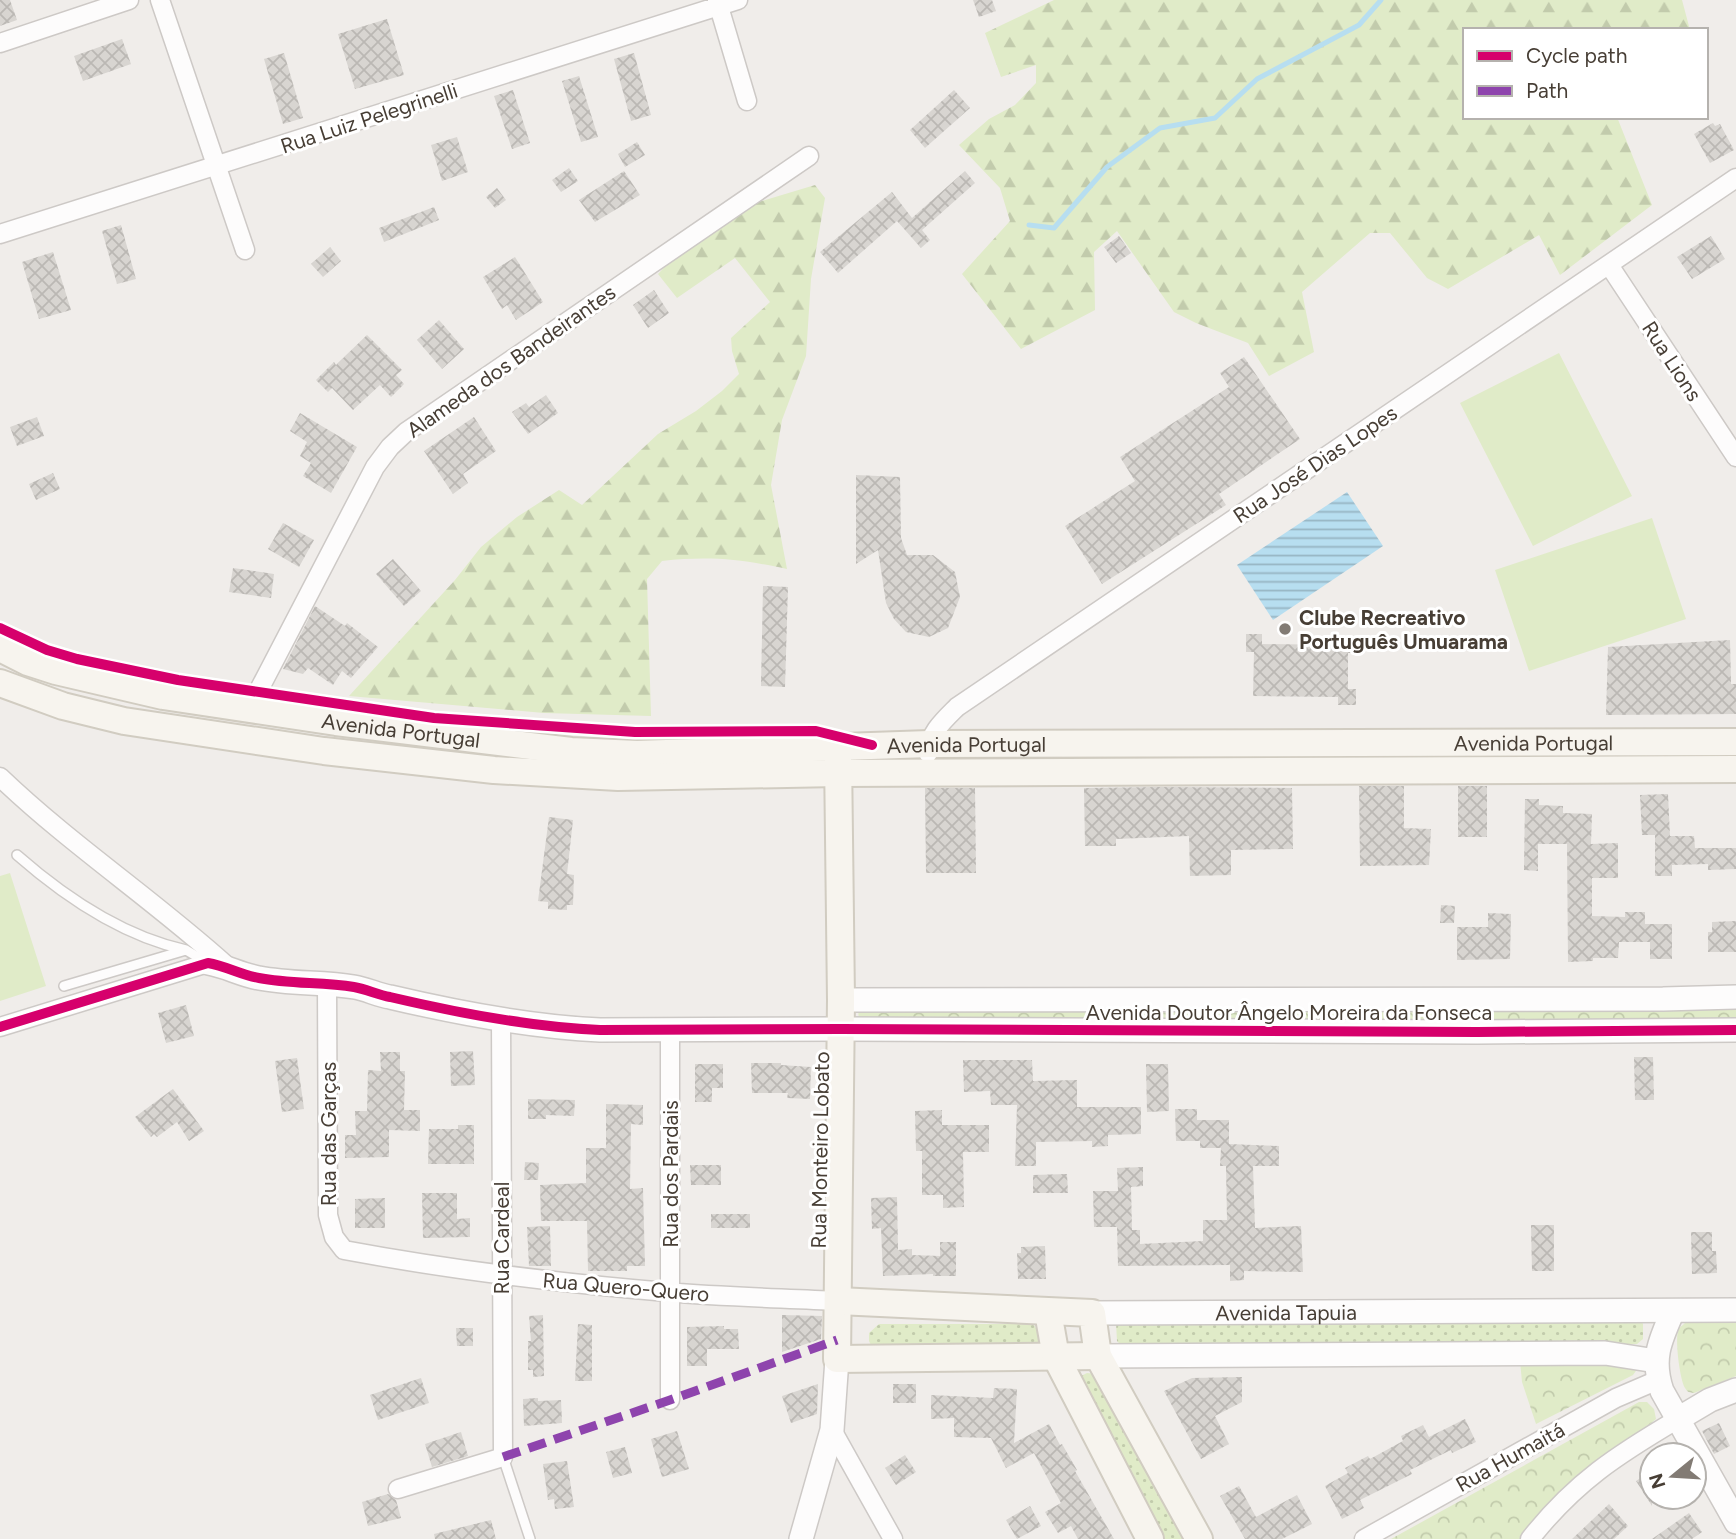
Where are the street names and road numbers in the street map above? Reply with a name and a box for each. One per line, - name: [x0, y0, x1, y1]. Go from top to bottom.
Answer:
- street label: Rua Luiz Pelegrinelli: [277, 78, 461, 158]
- street label: Alameda dos Bandeirantes: [402, 279, 620, 443]
- street label: Rua Lions: [1637, 316, 1707, 406]
- street label: Rua José Dias Lopes: [1228, 400, 1402, 528]
- street label: Avenida Portugal: [320, 708, 482, 752]
- street label: Avenida Portugal: [1454, 730, 1613, 755]
- street label: Avenida Portugal: [886, 731, 1046, 758]
- street label: Avenida Doutor Ângelo Moreira da Fonseca: [1086, 1000, 1492, 1025]
- street label: Rua Monteiro Lobato: [806, 1051, 834, 1249]
- street label: Rua das Garças: [316, 1062, 341, 1206]
- street label: Rua dos Pardais: [658, 1100, 683, 1248]
- street label: Rua Cardeal: [489, 1182, 514, 1294]
- street label: Rua Quero-Quero: [542, 1267, 710, 1307]
- street label: Avenida Tapuia: [1215, 1299, 1357, 1325]
- street label: Rua Humaitá: [1451, 1417, 1569, 1497]

